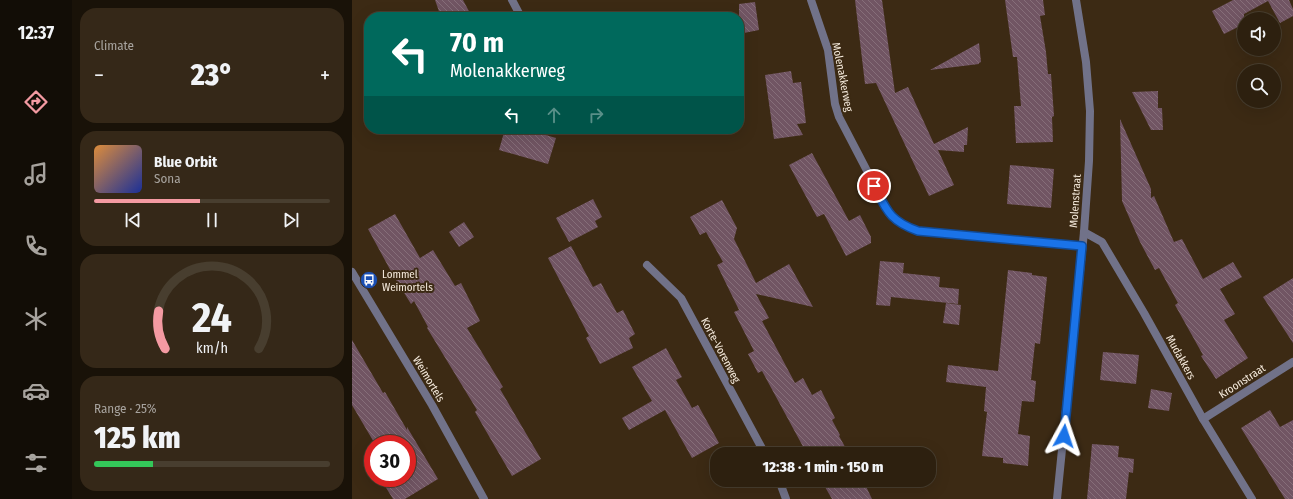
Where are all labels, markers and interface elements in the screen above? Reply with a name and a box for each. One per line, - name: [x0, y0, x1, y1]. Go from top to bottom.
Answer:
- map controls: [1237, 12, 1281, 108]
- button: sound: [1237, 12, 1281, 56]
- text: 12:37: [18, 22, 54, 44]
- text: 70 m: [450, 26, 504, 59]
- icon: left: [384, 28, 436, 80]
- text: Climate: [94, 38, 134, 53]
- street label: Molenakkerweg: [829, 41, 856, 114]
- text: 23°: [191, 57, 233, 93]
- text: Molenakkerweg: [450, 60, 565, 82]
- text: −: [94, 62, 104, 89]
- text: +: [320, 62, 330, 89]
- button: search: [1237, 64, 1281, 108]
- icon: directions: [22, 88, 50, 116]
- icon: left: [501, 104, 523, 126]
- icon: ahead: [543, 104, 565, 126]
- icon: right: [585, 104, 607, 126]
- text: Blue Orbit: [154, 153, 217, 171]
- icon: music: [22, 160, 50, 188]
- pin: [857, 169, 891, 203]
- text: Sona: [154, 171, 181, 186]
- street label: Molenstraat: [1067, 173, 1084, 228]
- icon: arrive: [863, 175, 885, 197]
- icon: previous: [122, 209, 144, 231]
- icon: pause: [201, 209, 223, 231]
- icon: next: [280, 209, 302, 231]
- icon: phone: [22, 232, 50, 260]
- place label: Lommel Weimortels: [382, 268, 433, 294]
- bus stop icon: Lommel Weimortels: [359, 270, 379, 290]
- text: 24: [191, 293, 232, 343]
- icon: climate: [22, 305, 50, 333]
- street label: Korte-Vorenweg: [698, 316, 743, 386]
- street label: Mudakkers: [1163, 333, 1198, 382]
- text: km/h: [196, 339, 228, 356]
- street label: Weimortels: [410, 354, 447, 405]
- street label: Kroonstraat: [1217, 361, 1268, 401]
- icon: car: [22, 377, 50, 405]
- text: Range · 25%: [94, 401, 157, 416]
- position arrow: [1043, 415, 1085, 457]
- text: 125 km: [94, 420, 181, 456]
- speed limit sign: 30: [364, 435, 416, 487]
- icon: filters: [22, 449, 50, 477]
- text: 12:38 · 1 min · 150 m: [763, 458, 883, 476]

